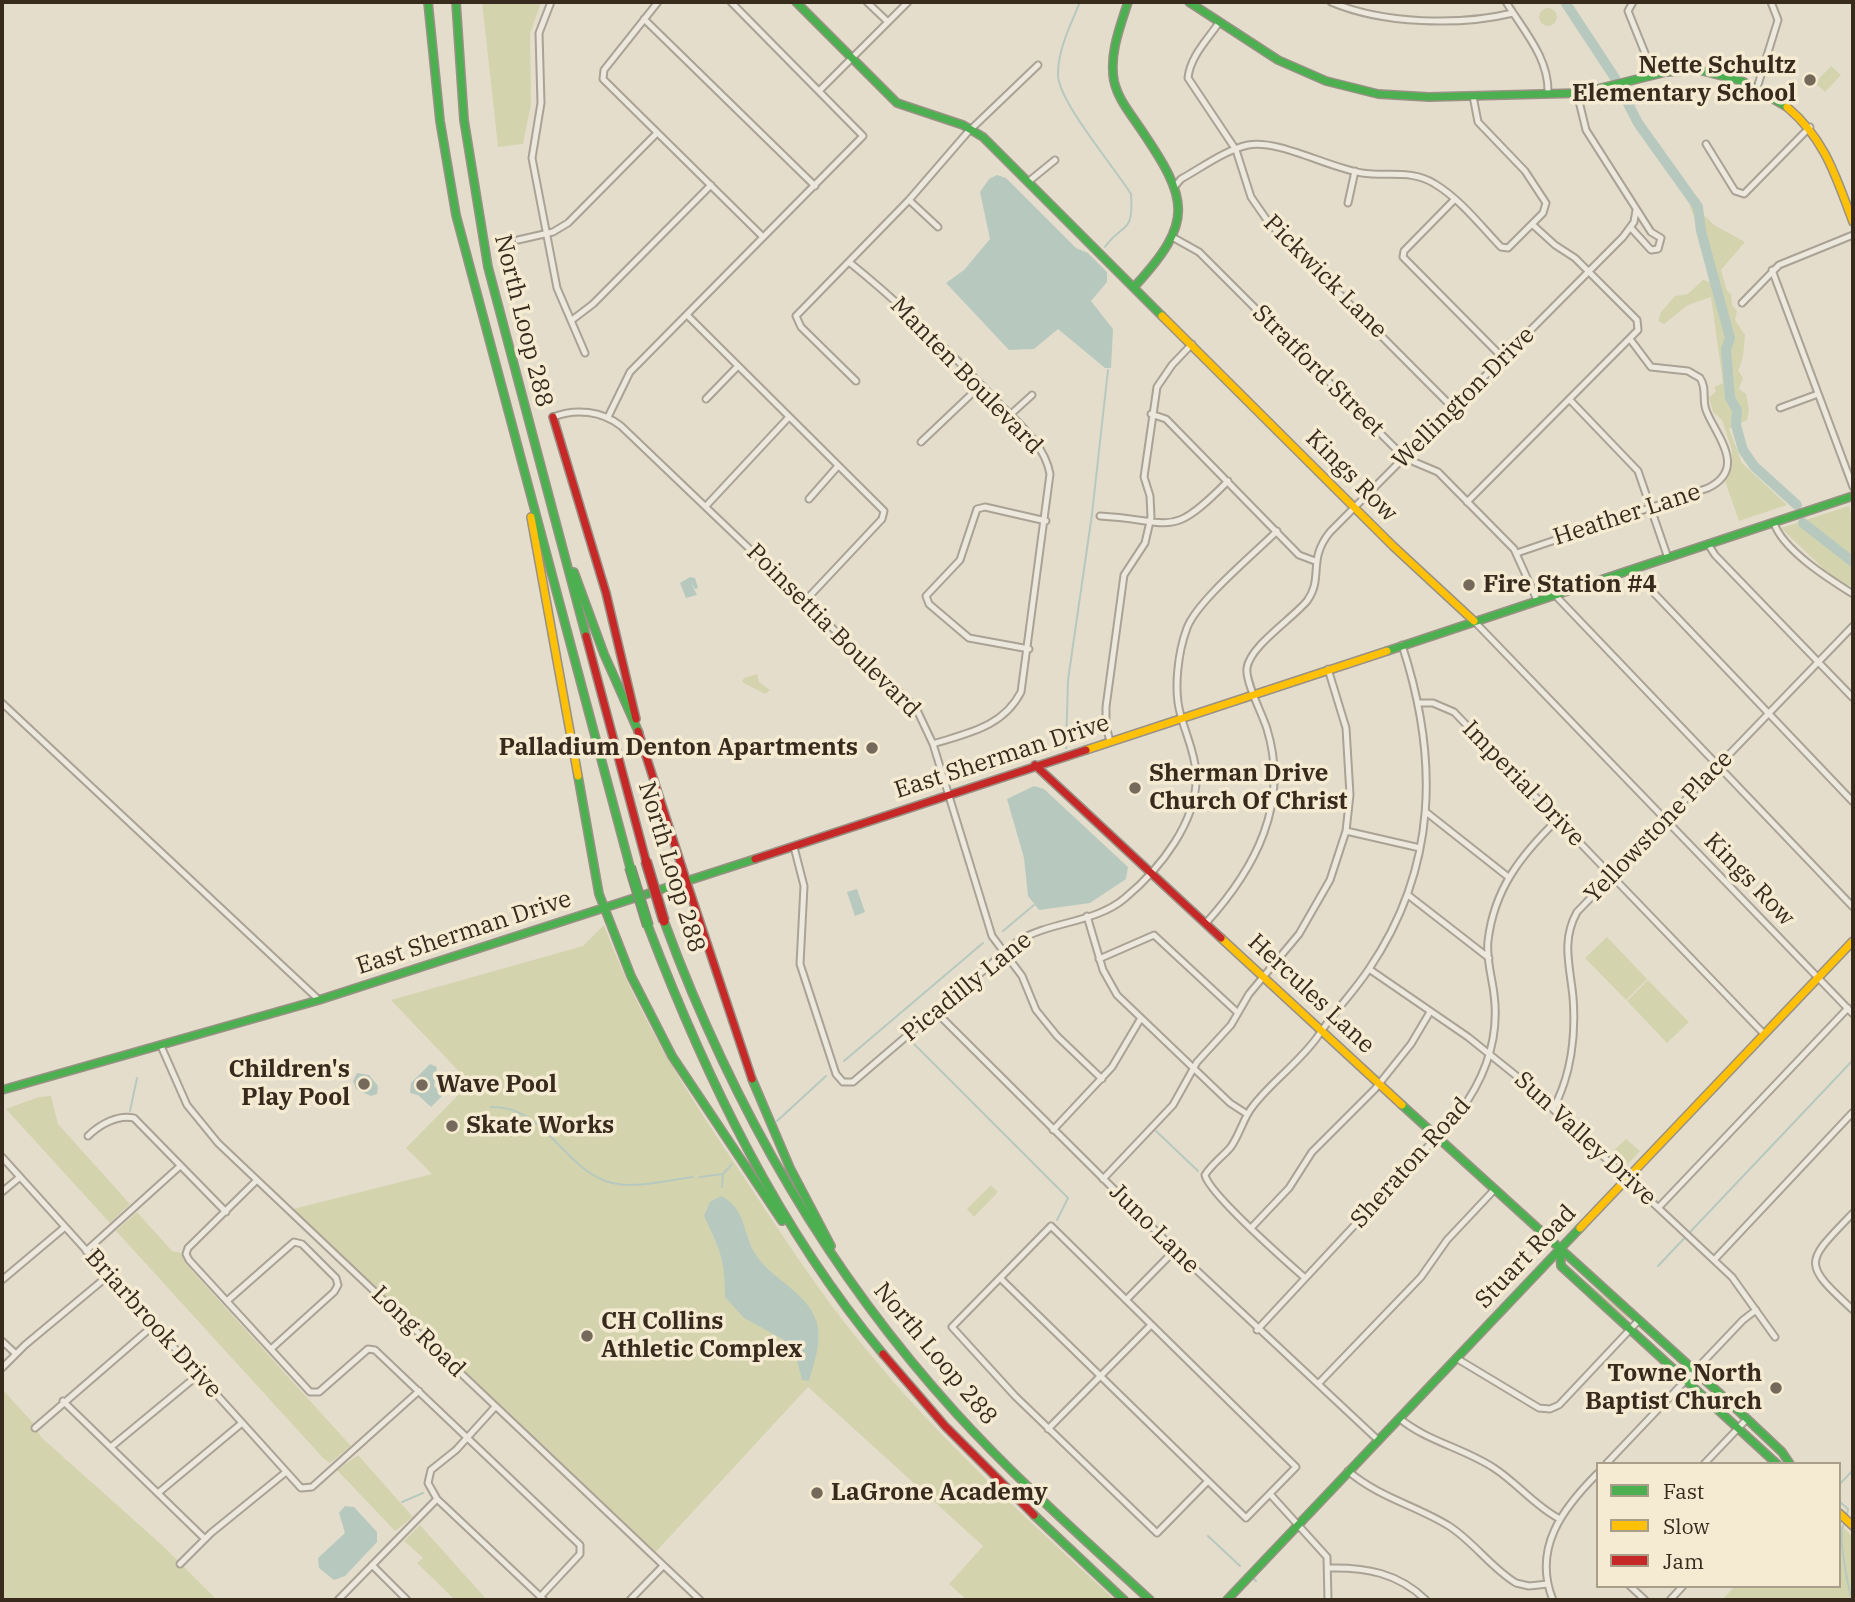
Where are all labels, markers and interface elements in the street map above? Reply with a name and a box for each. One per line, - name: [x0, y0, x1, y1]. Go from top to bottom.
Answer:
- place label: Nette Schultz Elementary School: [1572, 52, 1796, 108]
- marker: Nette Schultz Elementary School: [1802, 72, 1818, 88]
- street label: Pickwick Lane: [1257, 209, 1393, 345]
- street label: North Loop 288: [488, 232, 558, 410]
- street label: Manten Boulevard: [884, 292, 1048, 460]
- street label: Stratford Street: [1246, 299, 1390, 443]
- street label: Wellington Drive: [1387, 321, 1541, 475]
- street label: Kings Row: [1299, 424, 1403, 528]
- street label: Heather Lane: [1550, 478, 1704, 552]
- street label: Poinsettia Boulevard: [740, 538, 926, 724]
- place label: Fire Station #4: [1483, 571, 1657, 599]
- marker: Fire Station #4: [1461, 577, 1477, 593]
- street label: East Sherman Drive: [891, 709, 1113, 805]
- street label: Imperial Drive: [1456, 715, 1590, 853]
- place label: Palladium Denton Apartments: [499, 734, 858, 762]
- marker: Palladium Denton Apartments: [864, 740, 880, 756]
- street label: Yellowstone Place: [1579, 745, 1739, 909]
- place label: Sherman Drive Church Of Christ: [1149, 760, 1347, 816]
- street label: North Loop 288: [631, 778, 711, 956]
- marker: Sherman Drive Church Of Christ: [1127, 780, 1143, 796]
- street label: Kings Row: [1698, 828, 1800, 932]
- street label: East Sherman Drive: [353, 885, 575, 981]
- street label: Picadilly Lane: [896, 926, 1038, 1048]
- street label: Hercules Lane: [1242, 928, 1380, 1060]
- place label: Children's Play Pool: [228, 1056, 350, 1112]
- street label: Sun Valley Drive: [1508, 1066, 1662, 1212]
- place label: Wave Pool: [436, 1071, 557, 1099]
- marker: Children's Play Pool: [356, 1076, 372, 1092]
- marker: Wave Pool: [414, 1077, 430, 1093]
- street label: Sheraton Road: [1345, 1092, 1477, 1234]
- place label: Skate Works: [466, 1112, 614, 1140]
- marker: Skate Works: [444, 1118, 460, 1134]
- street label: Juno Lane: [1103, 1178, 1205, 1280]
- street label: Stuart Road: [1470, 1199, 1582, 1315]
- street label: Briarbrook Drive: [79, 1244, 227, 1404]
- street label: North Loop 288: [867, 1277, 1003, 1431]
- street label: Long Road: [365, 1280, 471, 1384]
- place label: CH Collins Athletic Complex: [601, 1308, 802, 1364]
- marker: CH Collins Athletic Complex: [579, 1328, 595, 1344]
- place label: Towne North Baptist Church: [1585, 1360, 1762, 1416]
- marker: Towne North Baptist Church: [1768, 1380, 1784, 1396]
- legend: [1596, 1462, 1841, 1588]
- text: Fast: [1663, 1477, 1704, 1505]
- place label: LaGrone Academy: [831, 1479, 1048, 1507]
- marker: LaGrone Academy: [809, 1485, 825, 1501]
- text: Slow: [1663, 1512, 1710, 1540]
- text: Jam: [1663, 1547, 1704, 1575]

